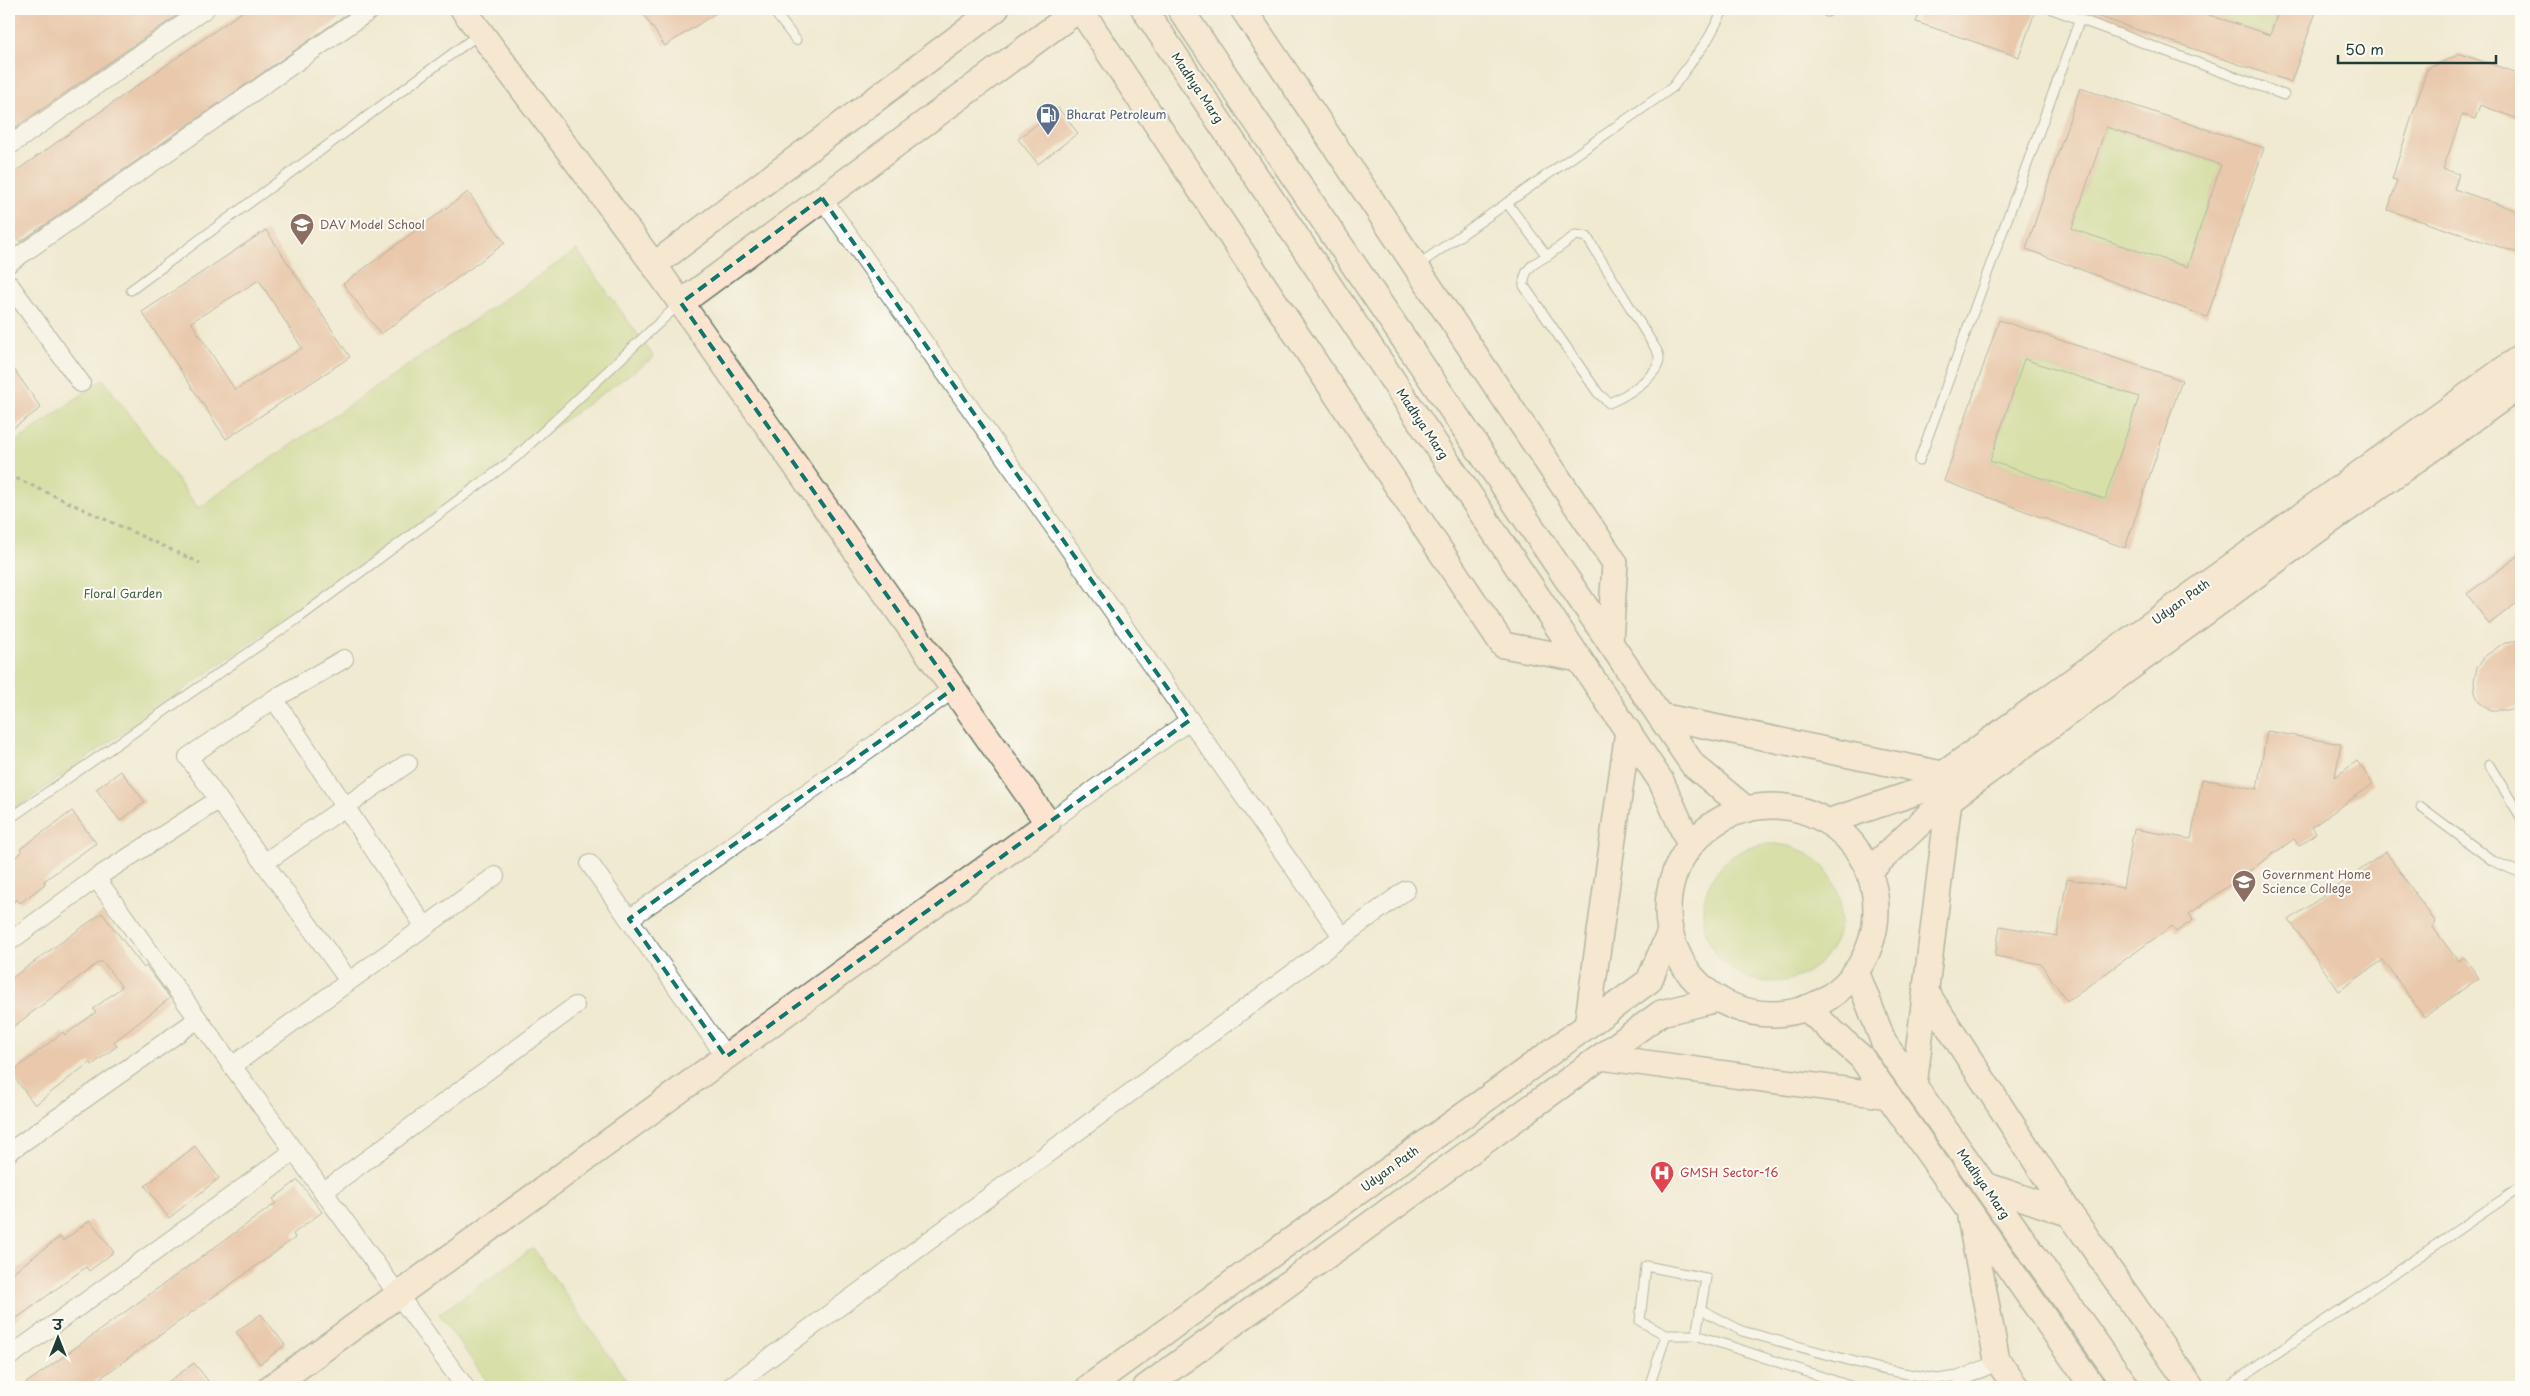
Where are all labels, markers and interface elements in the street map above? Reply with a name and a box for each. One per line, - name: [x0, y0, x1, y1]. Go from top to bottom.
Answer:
- scale bar: [2338, 32, 2495, 64]
- text: 50 m: [2345, 37, 2384, 60]
- street label: Madhya Marg: [1167, 48, 1228, 127]
- fuel station icon: Bharat Petroleum: [1035, 102, 1061, 136]
- place label: Bharat Petroleum: [1066, 105, 1167, 123]
- school or university icon: DAV Model School: [289, 212, 315, 246]
- place label: DAV Model School: [320, 215, 425, 233]
- street label: Madhya Marg: [1392, 384, 1453, 463]
- street label: Udyan Path: [2148, 574, 2213, 628]
- park label: Floral Garden: [84, 584, 162, 602]
- place label: Government Home Science College: [2262, 865, 2371, 897]
- school or university icon: Government Home Science College: [2231, 869, 2257, 903]
- street label: Udyan Path: [1357, 1141, 1422, 1195]
- street label: Madhya Marg: [1953, 1145, 2015, 1222]
- hospital icon: GMSH Sector-16: [1649, 1160, 1675, 1194]
- place label: GMSH Sector-16: [1680, 1163, 1778, 1181]
- north arrow: [32, 1314, 82, 1364]
- text: उ: [51, 1314, 64, 1335]

